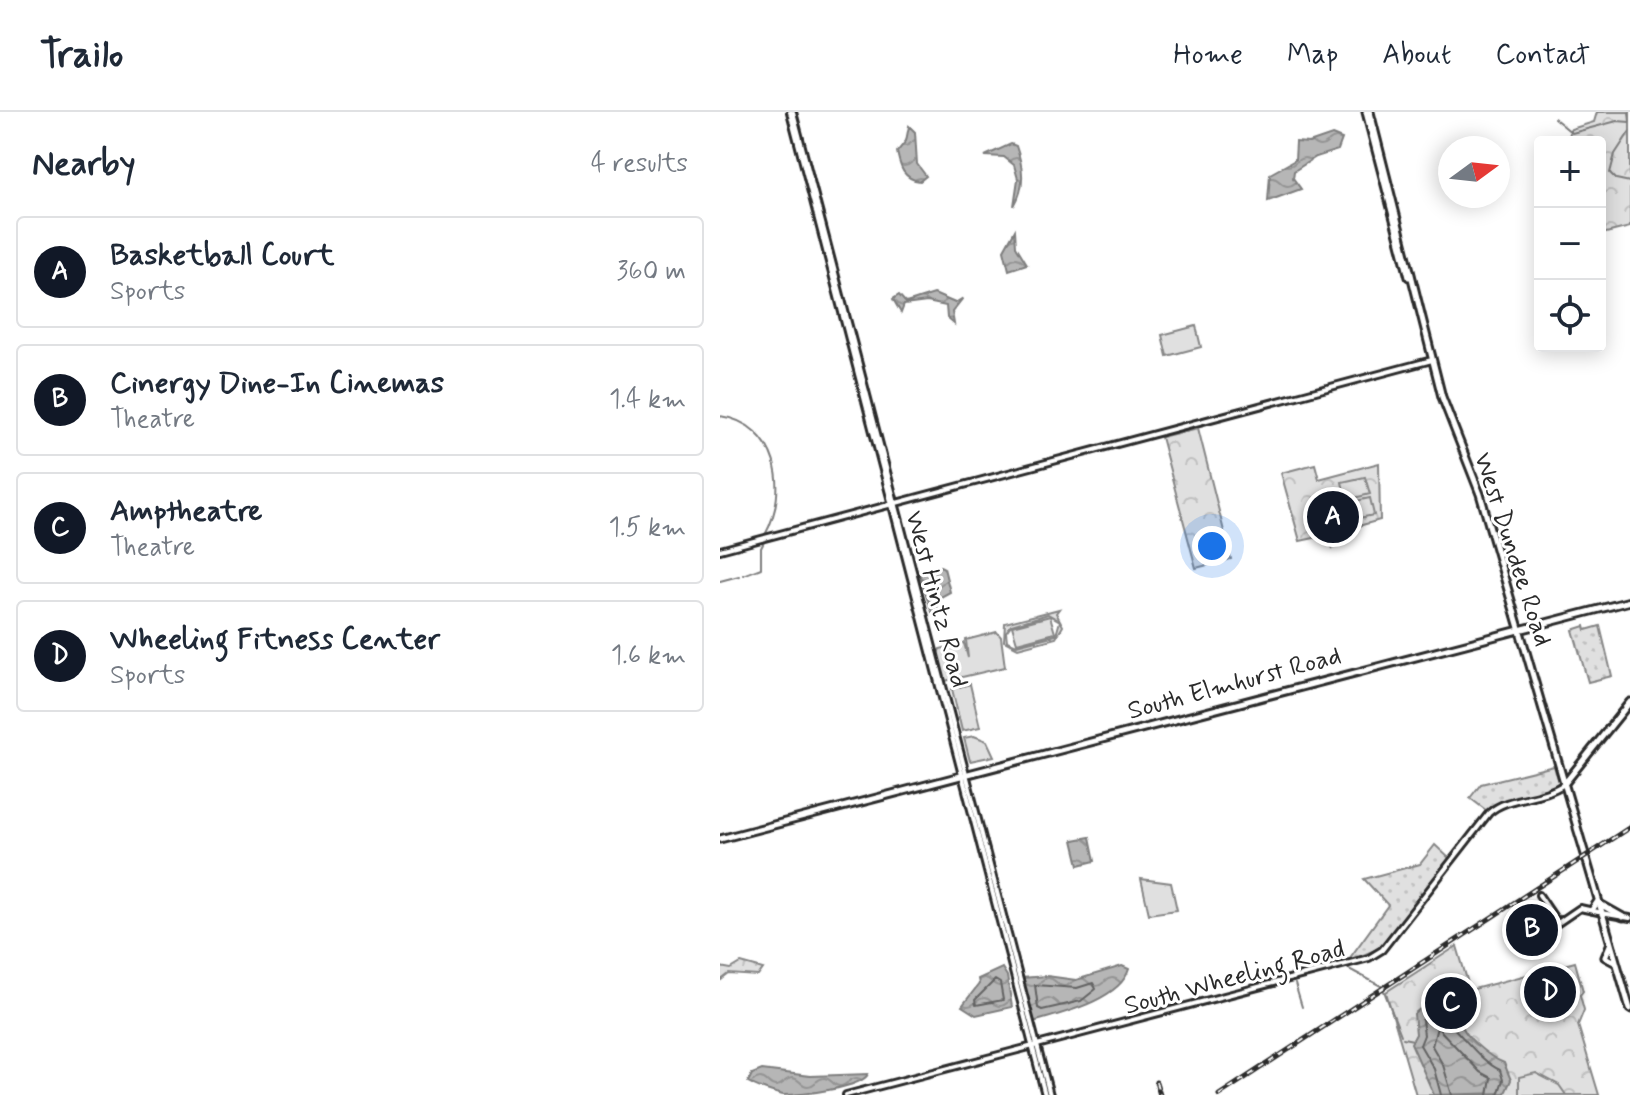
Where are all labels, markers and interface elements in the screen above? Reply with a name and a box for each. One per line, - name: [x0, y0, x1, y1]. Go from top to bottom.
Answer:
- text: Trailo: [40, 31, 123, 80]
- text: Home: [1173, 37, 1243, 74]
- text: Map: [1287, 37, 1338, 74]
- text: About: [1382, 37, 1451, 74]
- text: Contact: [1495, 37, 1590, 74]
- north arrow: [1438, 136, 1510, 208]
- map controls: [1534, 136, 1606, 352]
- button: +: [1534, 136, 1606, 208]
- text: Nearby: [32, 142, 136, 187]
- text: 4 results: [591, 147, 688, 181]
- button: −: [1534, 208, 1606, 280]
- text: Basketball Court: [110, 236, 334, 275]
- text: A: [51, 255, 69, 289]
- text: 360 m: [617, 255, 686, 289]
- text: Sports: [110, 275, 185, 309]
- button: locate: [1534, 280, 1606, 352]
- text: Cinergy Dine-In Cinemas: [110, 364, 444, 403]
- text: B: [52, 383, 68, 417]
- text: 1.4 km: [609, 383, 686, 417]
- text: Theatre: [110, 403, 195, 437]
- street label: West Dundee Road: [1465, 448, 1559, 651]
- pin: A: [1307, 487, 1359, 547]
- text: Amptheatre: [110, 492, 262, 531]
- street label: West Hintz Road: [896, 507, 976, 692]
- text: C: [51, 511, 69, 545]
- text: 1.5 km: [608, 511, 686, 545]
- your location: [1192, 526, 1232, 566]
- text: Theatre: [110, 531, 195, 565]
- text: Wheeling Fitness Center: [110, 620, 440, 659]
- text: D: [51, 639, 69, 673]
- text: 1.6 km: [611, 639, 686, 673]
- street label: South Elmhurst Road: [1124, 639, 1345, 729]
- text: Sports: [110, 659, 185, 693]
- pin: B: [1506, 900, 1558, 960]
- street label: South Wheeling Road: [1120, 932, 1349, 1027]
- pin: D: [1524, 962, 1576, 1022]
- pin: C: [1425, 973, 1477, 1033]

